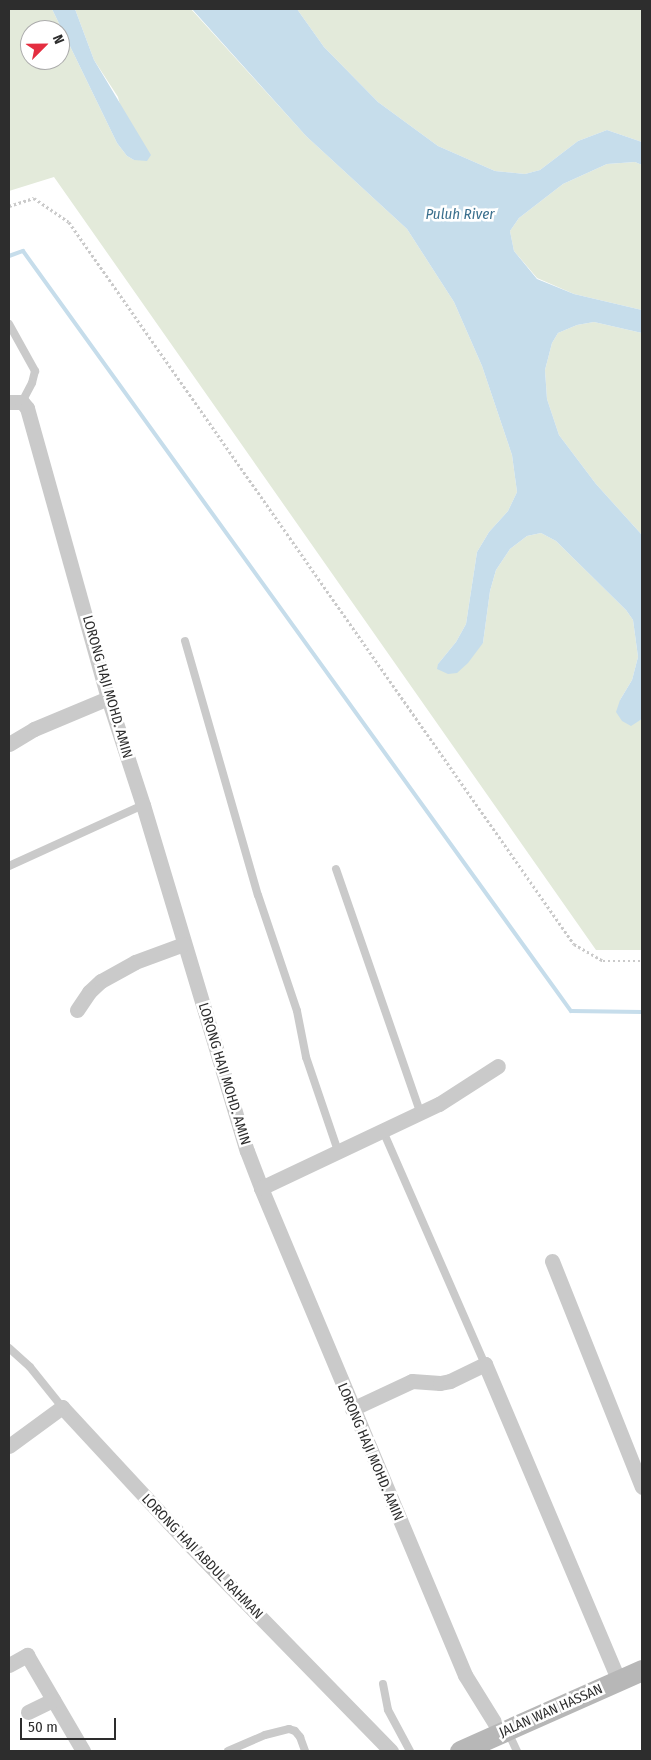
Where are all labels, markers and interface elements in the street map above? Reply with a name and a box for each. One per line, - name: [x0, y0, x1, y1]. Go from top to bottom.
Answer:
- north arrow: [20, 20, 70, 70]
- text: N: [49, 32, 68, 47]
- water label: Puluh River: [426, 206, 494, 224]
- street label: LORONG HAJI MOHD. AMIN: [79, 614, 135, 760]
- street label: LORONG HAJI MOHD. AMIN: [194, 1001, 254, 1147]
- street label: LORONG HAJI MOHD. AMIN: [333, 1381, 407, 1523]
- street label: LORONG HAJI ABDUL RAHMAN: [138, 1491, 266, 1623]
- street label: JALAN WAN HASSAN: [497, 1681, 605, 1741]
- scale bar: [22, 1708, 119, 1740]
- text: 50 m: [28, 1718, 58, 1736]

